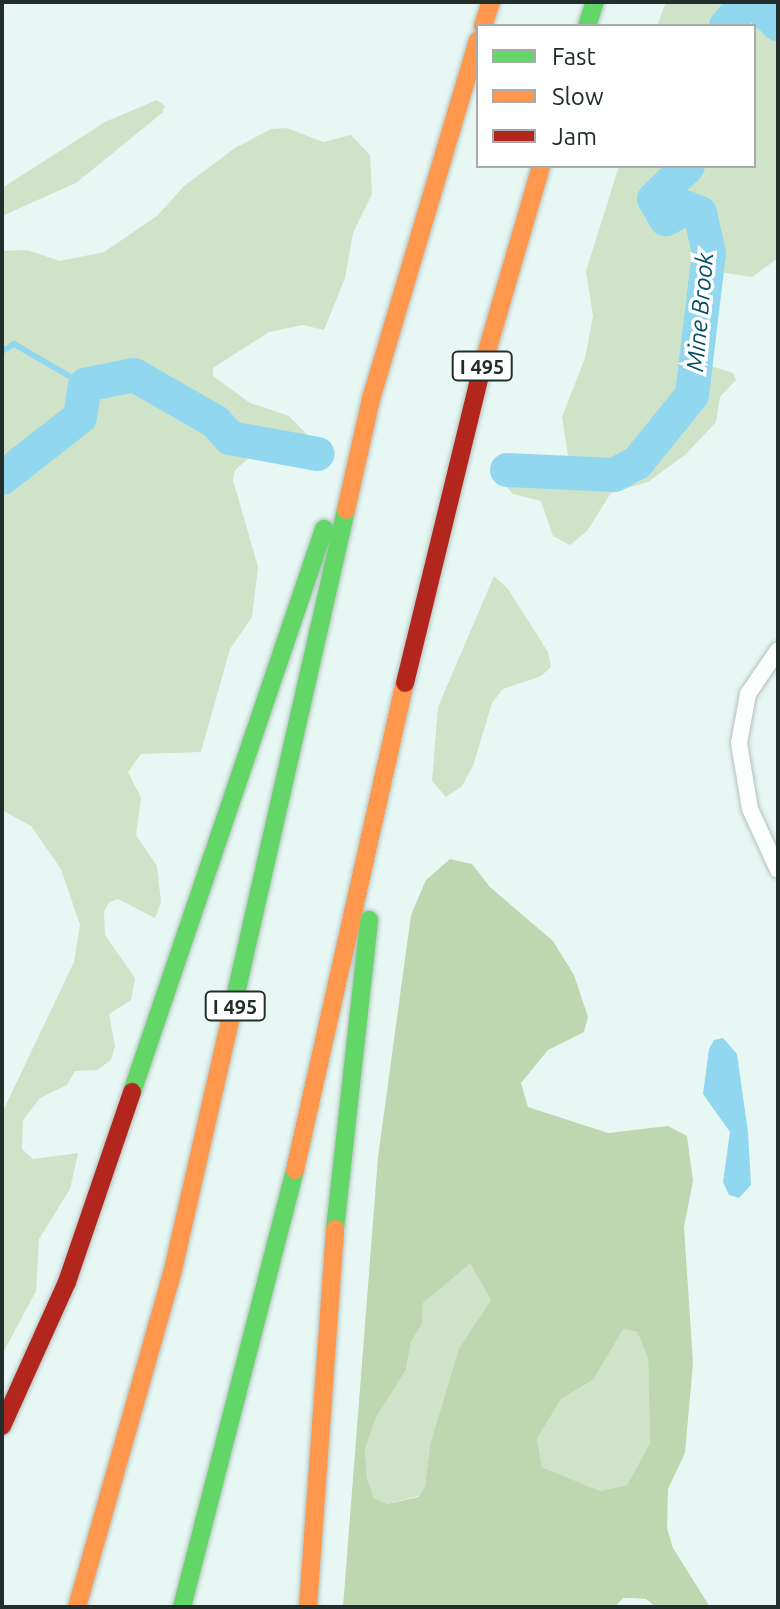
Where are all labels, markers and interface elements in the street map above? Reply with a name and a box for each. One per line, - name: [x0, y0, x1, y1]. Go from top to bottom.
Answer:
- legend: [476, 24, 756, 168]
- text: Fast: [552, 43, 596, 70]
- text: Slow: [552, 83, 604, 110]
- text: Jam: [552, 123, 597, 150]
- water label: Mine Brook: [680, 251, 720, 373]
- road number: I 495: [450, 350, 514, 382]
- road number: I 495: [203, 990, 267, 1022]

